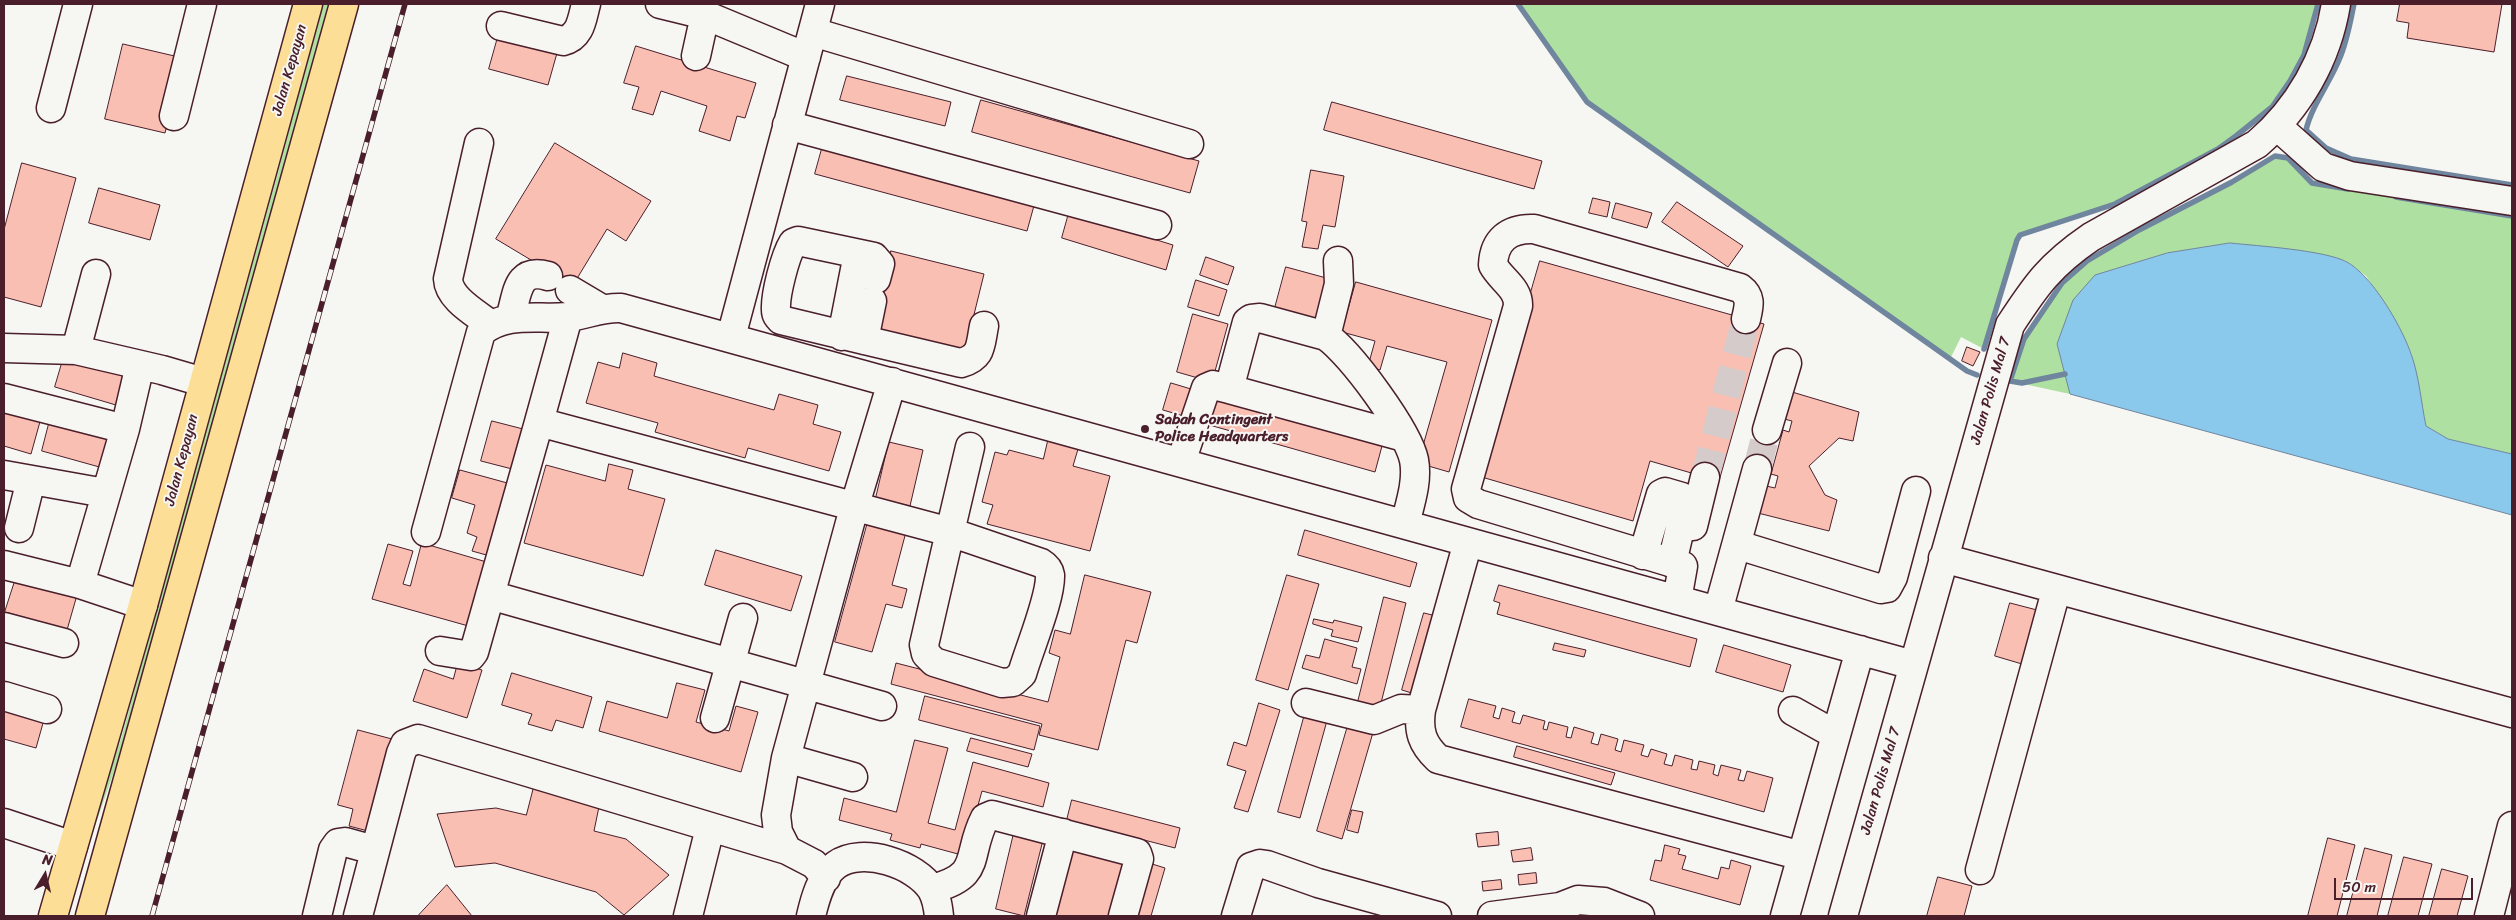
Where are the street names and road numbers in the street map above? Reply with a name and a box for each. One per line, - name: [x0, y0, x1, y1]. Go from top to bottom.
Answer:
- street label: Jalan Kepayan: [268, 22, 312, 118]
- street label: Jalan Polis Mal 7: [1967, 335, 2015, 447]
- street label: Jalan Kepayan: [161, 412, 203, 508]
- street label: Jalan Polis Mal 7: [1857, 725, 1905, 837]

